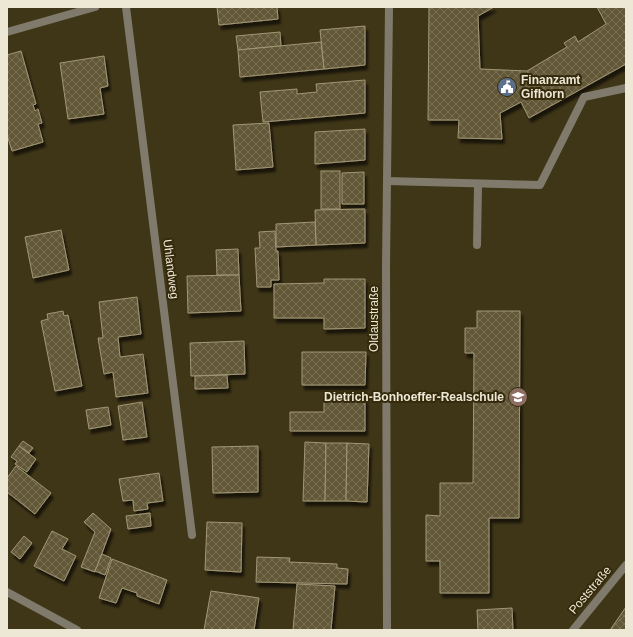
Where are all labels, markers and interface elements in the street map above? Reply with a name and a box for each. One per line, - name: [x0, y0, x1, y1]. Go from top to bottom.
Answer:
- place label: Finanzamt Gifhorn: [521, 73, 580, 101]
- public building icon: Finanzamt Gifhorn: [496, 76, 518, 98]
- street label: Uhlandweg: [160, 238, 182, 300]
- street label: Oldaustraße: [367, 286, 381, 352]
- school or university icon: Dietrich-Bonhoeffer-Realschule: [507, 386, 529, 408]
- place label: Dietrich-Bonhoeffer-Realschule: [324, 390, 504, 404]
- street label: Poststraße: [566, 563, 614, 617]

